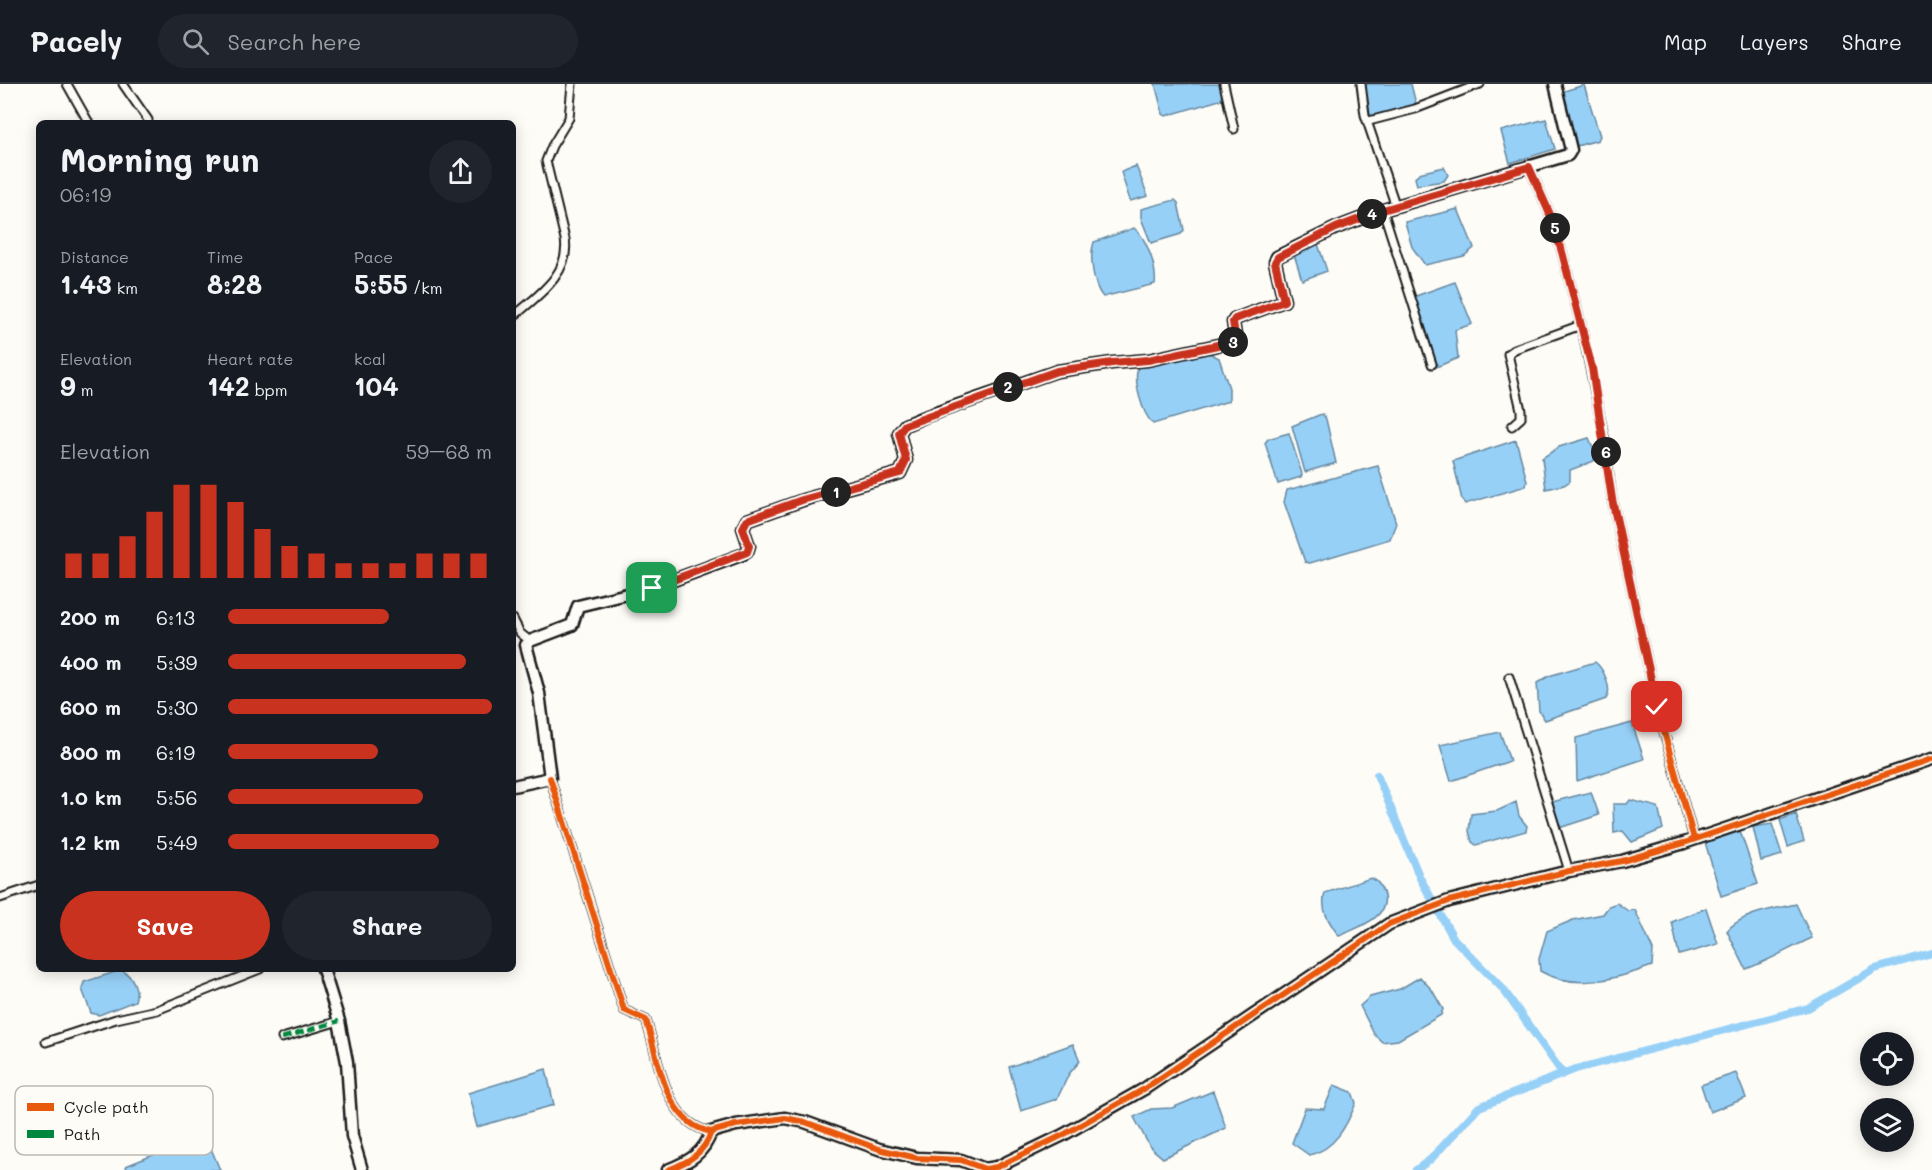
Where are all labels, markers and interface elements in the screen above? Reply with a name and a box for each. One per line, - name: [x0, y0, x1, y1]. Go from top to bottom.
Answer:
- search box: [158, 14, 578, 68]
- text: Pacely: [30, 23, 122, 59]
- icon: search: [179, 25, 212, 58]
- text: Search here: [227, 27, 361, 56]
- text: Map: [1664, 28, 1707, 55]
- text: Layers: [1740, 28, 1809, 55]
- text: Share: [1842, 28, 1902, 55]
- text: Morning run: [60, 137, 260, 180]
- button: share: [429, 140, 492, 203]
- text: 06:19: [60, 181, 111, 207]
- pin: 4: [1357, 199, 1387, 229]
- text: 4: [1367, 203, 1377, 224]
- pin: 5: [1540, 213, 1570, 243]
- text: 5: [1550, 217, 1560, 238]
- text: Distance: [60, 246, 129, 267]
- text: Time: [207, 246, 243, 267]
- text: Pace: [354, 246, 393, 267]
- text: 1.43: [60, 267, 112, 301]
- text: 8:28: [207, 267, 262, 301]
- text: 5:55: [354, 267, 408, 301]
- text: km: [112, 277, 138, 298]
- text: /km: [408, 277, 443, 298]
- pin: 3: [1218, 327, 1248, 357]
- text: 3: [1228, 331, 1238, 352]
- text: Elevation: [60, 348, 132, 369]
- text: Heart rate: [207, 348, 293, 369]
- text: kcal: [354, 348, 386, 369]
- text: 9: [60, 369, 76, 403]
- text: 142: [207, 369, 250, 403]
- text: 104: [354, 369, 399, 403]
- pin: 2: [993, 372, 1023, 402]
- text: 2: [1004, 376, 1012, 397]
- text: m: [76, 379, 94, 400]
- text: bpm: [250, 379, 287, 400]
- pin: 6: [1591, 437, 1621, 467]
- text: Elevation: [60, 438, 150, 464]
- text: 59–68 m: [406, 438, 492, 464]
- text: 6: [1601, 441, 1611, 462]
- pin: 1: [821, 477, 851, 507]
- text: 1: [832, 481, 840, 502]
- pin: [626, 562, 677, 613]
- icon: arrive: [635, 571, 668, 604]
- text: 200 m: [60, 604, 120, 630]
- text: 6:13: [156, 604, 195, 630]
- text: 400 m: [60, 649, 121, 675]
- text: 5:39: [156, 649, 197, 675]
- pin: [1631, 681, 1682, 732]
- icon: check: [1640, 690, 1673, 723]
- text: 600 m: [60, 694, 121, 720]
- text: 5:30: [156, 694, 198, 720]
- text: 800 m: [60, 739, 121, 765]
- text: 6:19: [156, 739, 195, 765]
- text: 1.0 km: [60, 784, 122, 810]
- text: 5:56: [156, 784, 198, 810]
- text: 1.2 km: [60, 829, 120, 855]
- text: 5:49: [156, 829, 197, 855]
- button: Save: [60, 891, 270, 960]
- button: Share: [282, 891, 492, 960]
- map controls: [1860, 1032, 1914, 1152]
- button: locate: [1860, 1032, 1914, 1086]
- legend: [15, 1086, 213, 1155]
- text: Cycle path: [64, 1096, 148, 1117]
- button: layers: [1860, 1098, 1914, 1152]
- text: Path: [64, 1123, 100, 1144]

